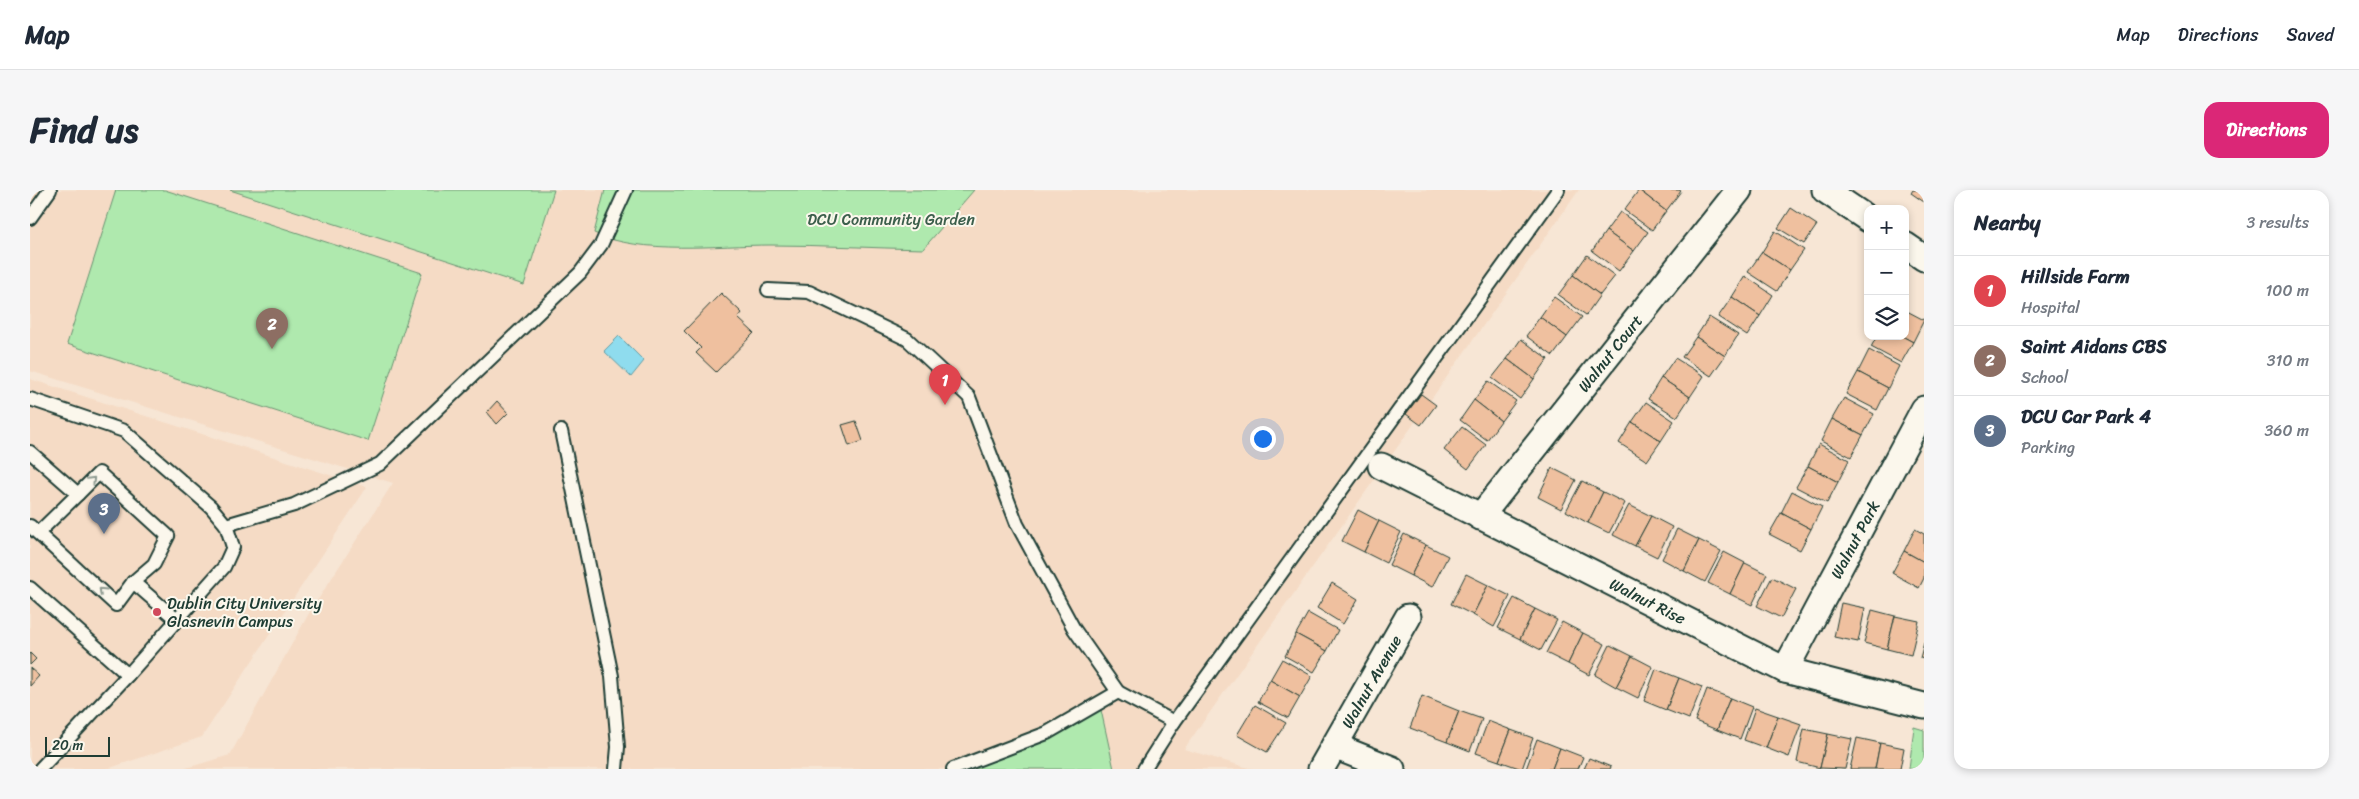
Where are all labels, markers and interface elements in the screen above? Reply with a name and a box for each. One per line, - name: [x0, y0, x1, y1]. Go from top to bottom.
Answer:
- text: Map: [25, 14, 69, 56]
- text: Map: [2117, 19, 2150, 51]
- text: Directions: [2178, 19, 2259, 51]
- text: Saved: [2287, 19, 2334, 51]
- text: Find us: [30, 99, 138, 161]
- button: Directions: [2204, 102, 2329, 158]
- text: Nearby: [1974, 204, 2040, 242]
- park label: DCU Community Garden: [807, 205, 975, 234]
- map controls: [1864, 205, 1909, 340]
- button: +: [1864, 205, 1909, 250]
- text: 3 results: [2246, 208, 2309, 237]
- button: −: [1864, 250, 1909, 295]
- text: Hillside Farm: [2021, 260, 2130, 293]
- text: 1: [1987, 276, 1993, 305]
- text: 100 m: [2265, 276, 2309, 305]
- text: Hospital: [2021, 293, 2080, 322]
- button: layers: [1864, 295, 1909, 340]
- pin: 2: [256, 308, 288, 349]
- street label: Walnut Court: [1570, 308, 1650, 399]
- text: Saint Aidans CBS: [2021, 330, 2167, 363]
- text: 2: [1985, 346, 1995, 375]
- text: 310 m: [2267, 346, 2309, 375]
- text: School: [2021, 363, 2068, 392]
- pin: 1: [929, 364, 961, 405]
- text: DCU Car Park 4: [2021, 400, 2151, 433]
- text: 3: [1986, 416, 1994, 445]
- text: 360 m: [2265, 416, 2309, 445]
- your location: [1250, 426, 1276, 452]
- text: Parking: [2021, 433, 2075, 462]
- one-way arrow: [86, 477, 95, 486]
- pin: 3: [88, 493, 120, 534]
- street label: Walnut Park: [1822, 495, 1888, 584]
- street label: Walnut Rise: [1604, 570, 1691, 633]
- one-way arrow: [98, 588, 107, 597]
- place label: Dublin City University Glasnevin Campus: [167, 589, 322, 636]
- marker: Dublin City University Glasnevin Campus: [151, 606, 163, 618]
- street label: Walnut Avenue: [1333, 629, 1410, 734]
- text: 20 m: [52, 733, 83, 758]
- scale bar: [45, 734, 110, 757]

